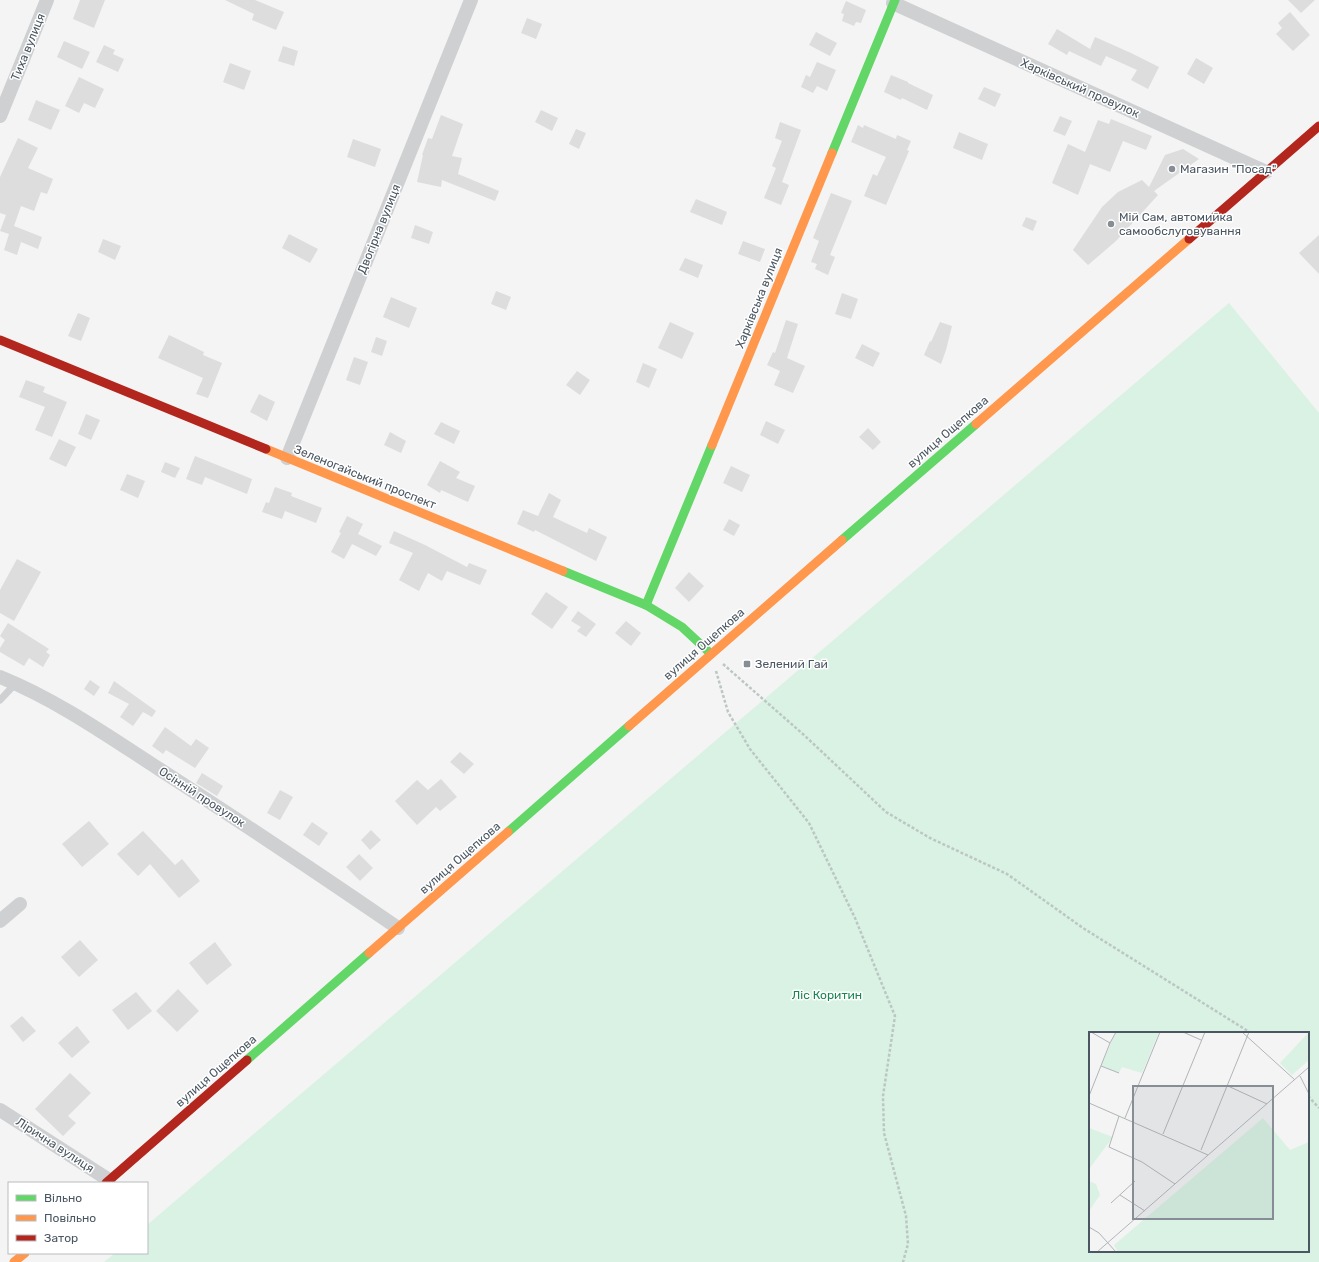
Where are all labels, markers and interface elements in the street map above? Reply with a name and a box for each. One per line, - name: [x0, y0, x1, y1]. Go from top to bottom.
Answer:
- street label: Тиха вулиця: [8, 11, 48, 83]
- street label: Харківський провулок: [1018, 55, 1142, 121]
- place label: Магазин "Посад": [1180, 162, 1277, 176]
- marker: Магазин "Посад": [1167, 164, 1177, 174]
- street label: Двогірна вулиця: [355, 182, 403, 276]
- place label: Мій Сам, автомийка самообслуговування: [1119, 210, 1241, 238]
- marker: Мій Сам, автомийка самообслуговування: [1106, 219, 1116, 229]
- street label: Харківська вулиця: [732, 246, 786, 350]
- street label: вулиця Ощепкова: [905, 393, 991, 471]
- street label: Зеленогайський проспект: [292, 442, 438, 512]
- street label: вулиця Ощепкова: [661, 605, 747, 683]
- place label: Зелений Гай: [755, 657, 828, 671]
- marker: Зелений Гай: [742, 659, 752, 669]
- street label: Осінній провулок: [156, 764, 248, 830]
- street label: вулиця Ощепкова: [417, 819, 503, 897]
- park label: Ліс Коритин: [792, 988, 862, 1002]
- street label: вулиця Ощепкова: [173, 1032, 259, 1110]
- inset map: [1089, 1032, 1309, 1252]
- street label: Лірична вулиця: [13, 1114, 97, 1176]
- legend: [8, 1182, 148, 1254]
- text: Вільно: [44, 1191, 82, 1205]
- text: Повільно: [44, 1211, 96, 1225]
- text: Затор: [44, 1231, 78, 1245]

